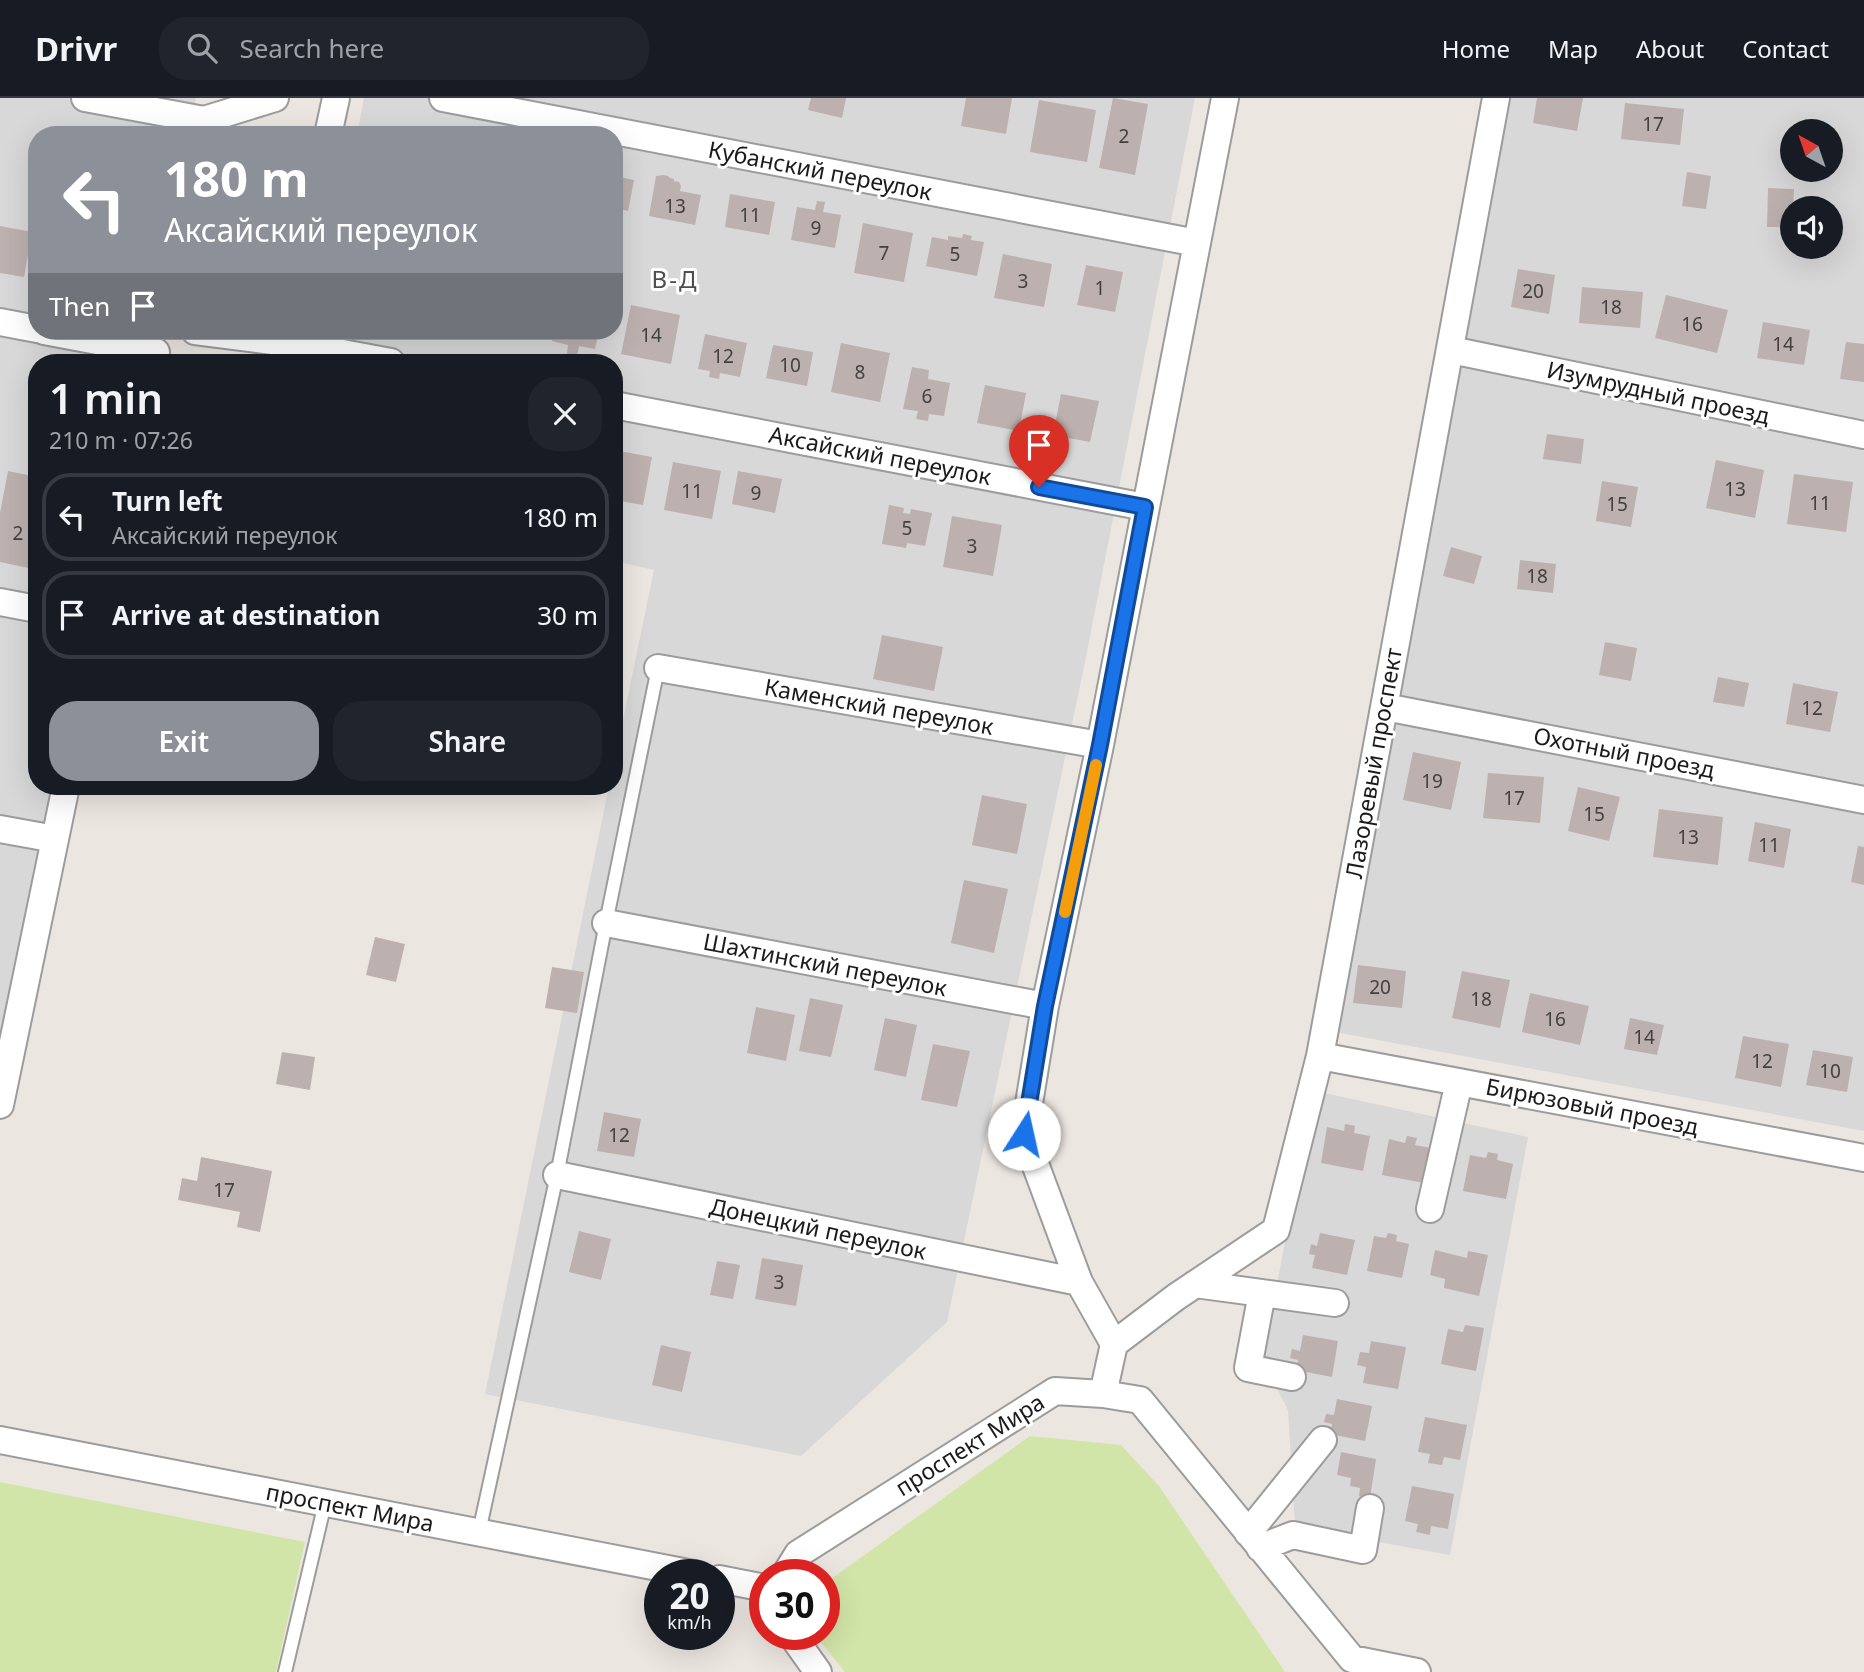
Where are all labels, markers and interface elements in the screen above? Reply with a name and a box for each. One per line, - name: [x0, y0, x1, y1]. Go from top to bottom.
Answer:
- search box: [159, 17, 649, 80]
- text: Drivr: [35, 26, 117, 71]
- icon: search: [183, 29, 221, 67]
- text: Search here: [239, 30, 384, 66]
- text: Home: [1442, 32, 1510, 65]
- text: Map: [1548, 32, 1598, 65]
- text: About: [1636, 32, 1704, 65]
- text: Contact: [1742, 32, 1829, 65]
- house number: 17: [1642, 111, 1664, 137]
- north arrow: [1780, 119, 1843, 182]
- map controls: [1780, 119, 1843, 259]
- house number: 2: [1119, 123, 1129, 149]
- street label: Кубанский переулок: [706, 133, 935, 208]
- text: 180 m: [164, 145, 309, 211]
- icon: left: [49, 154, 140, 245]
- house number: 13: [664, 193, 686, 219]
- button: sound: [1780, 196, 1843, 259]
- house number: 11: [739, 202, 761, 228]
- text: Аксайский переулок: [164, 208, 478, 251]
- house number: 9: [811, 215, 821, 241]
- house number: 7: [879, 240, 889, 266]
- house number: 5: [950, 241, 960, 267]
- district label: В-Д: [652, 262, 698, 295]
- house number: 3: [1018, 268, 1028, 294]
- house number: 1: [1095, 275, 1105, 301]
- house number: 20: [1522, 278, 1544, 304]
- icon: arrive: [124, 287, 162, 325]
- text: Then: [49, 288, 110, 324]
- house number: 18: [1600, 294, 1622, 320]
- house number: 16: [1681, 311, 1703, 337]
- house number: 14: [640, 322, 662, 348]
- house number: 14: [1772, 331, 1794, 357]
- house number: 12: [712, 343, 734, 369]
- house number: 10: [779, 352, 801, 378]
- street label: Изумрудный проезд: [1544, 353, 1773, 431]
- house number: 8: [855, 359, 865, 385]
- text: 1 min: [49, 369, 163, 426]
- button: close: [528, 377, 602, 451]
- house number: 6: [922, 383, 932, 409]
- pin: [1009, 415, 1069, 487]
- street label: Аксайский переулок: [766, 418, 995, 492]
- text: 210 m · 07:26: [49, 424, 193, 456]
- icon: arrive: [1020, 426, 1058, 464]
- house number: 13: [1724, 476, 1746, 502]
- house number: 11: [681, 478, 703, 504]
- house number: 9: [751, 480, 761, 506]
- text: Turn left: [112, 483, 223, 519]
- house number: 11: [1809, 490, 1831, 516]
- house number: 15: [1606, 491, 1628, 517]
- icon: left: [53, 498, 91, 536]
- text: 180 m: [522, 499, 598, 535]
- house number: 5: [902, 515, 912, 541]
- text: Аксайский переулок: [112, 519, 337, 551]
- house number: 2: [13, 520, 23, 546]
- house number: 3: [967, 533, 977, 559]
- house number: 18: [1526, 563, 1548, 589]
- icon: arrive: [53, 596, 91, 634]
- text: Arrive at destination: [112, 597, 381, 633]
- text: 30 m: [537, 597, 598, 633]
- street label: Лазоревый проспект: [1337, 645, 1409, 881]
- street label: Каменский переулок: [762, 670, 997, 742]
- house number: 12: [1801, 695, 1823, 721]
- button: Exit: [49, 701, 319, 781]
- button: Share: [333, 701, 602, 781]
- street label: Охотный проезд: [1531, 719, 1718, 785]
- house number: 19: [1421, 768, 1443, 794]
- house number: 17: [1503, 785, 1525, 811]
- house number: 15: [1583, 801, 1605, 827]
- house number: 13: [1677, 824, 1699, 850]
- house number: 11: [1758, 832, 1780, 858]
- street label: Шахтинский переулок: [701, 925, 951, 1003]
- house number: 20: [1369, 974, 1391, 1000]
- house number: 18: [1470, 986, 1492, 1012]
- house number: 16: [1544, 1006, 1566, 1032]
- house number: 14: [1633, 1024, 1655, 1050]
- house number: 12: [1751, 1048, 1773, 1074]
- house number: 10: [1819, 1058, 1841, 1084]
- street label: Бирюзовый проезд: [1483, 1070, 1701, 1142]
- position arrow: [987, 1097, 1061, 1171]
- house number: 12: [608, 1122, 630, 1148]
- house number: 17: [213, 1177, 235, 1203]
- street label: Донецкий переулок: [707, 1189, 930, 1267]
- house number: 3: [774, 1269, 784, 1295]
- street label: проспект Мира: [889, 1385, 1050, 1503]
- street label: проспект Мира: [264, 1475, 437, 1539]
- speed limit sign: 30: [749, 1559, 840, 1650]
- text: 20: [669, 1572, 710, 1619]
- text: km/h: [667, 1610, 712, 1634]

